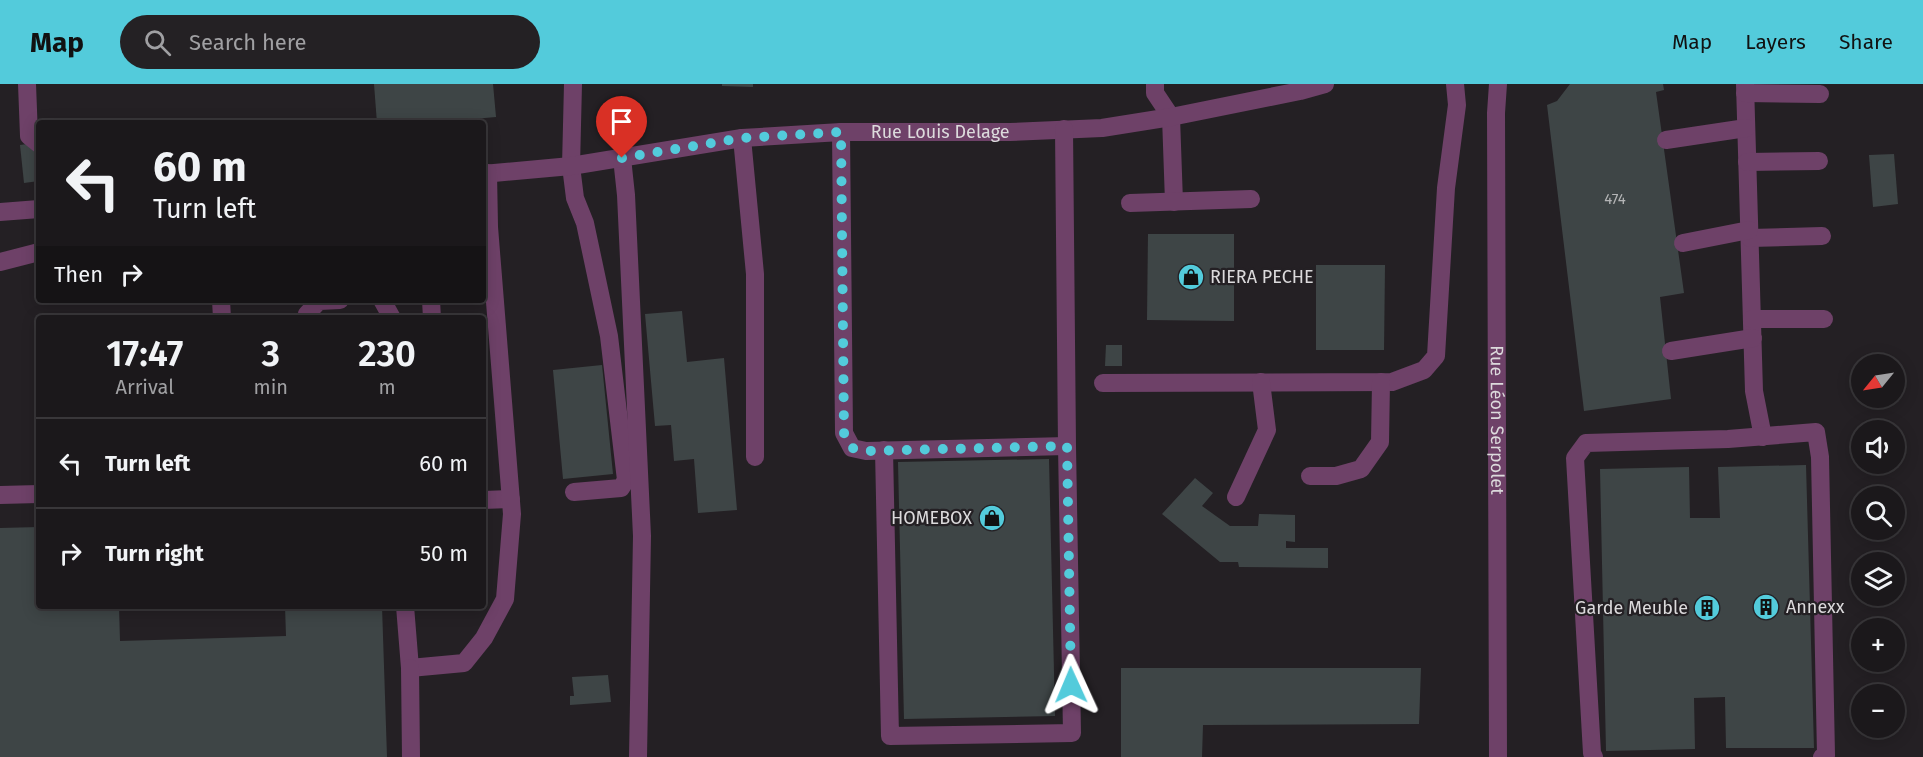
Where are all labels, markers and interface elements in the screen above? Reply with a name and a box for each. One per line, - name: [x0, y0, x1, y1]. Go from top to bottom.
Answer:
- search box: [120, 15, 540, 69]
- text: Map: [30, 26, 84, 59]
- icon: search: [141, 26, 174, 59]
- text: Search here: [189, 29, 307, 56]
- text: Map: [1672, 29, 1712, 55]
- text: Layers: [1745, 29, 1806, 55]
- text: Share: [1839, 29, 1893, 55]
- pin: [596, 96, 647, 158]
- icon: arrive: [605, 105, 638, 138]
- street label: Rue Louis Delage: [871, 121, 1010, 143]
- text: 60 m: [153, 142, 247, 192]
- icon: left: [54, 144, 132, 222]
- house number: 474: [1604, 190, 1626, 208]
- text: Turn left: [153, 193, 256, 225]
- icon: right: [115, 258, 148, 291]
- text: Then: [54, 261, 103, 288]
- shop icon: RIERA PECHE: [1176, 262, 1206, 292]
- place label: RIERA PECHE: [1210, 266, 1314, 288]
- text: 17:47: [106, 332, 183, 376]
- text: 3: [262, 332, 280, 376]
- text: 230: [358, 332, 416, 376]
- street label: Rue Léon Serpolet: [1486, 345, 1508, 495]
- north arrow: [1851, 354, 1905, 408]
- map controls: [1851, 354, 1905, 738]
- text: Arrival: [115, 375, 174, 399]
- text: min: [254, 375, 288, 399]
- text: m: [378, 375, 396, 399]
- button: sound: [1851, 420, 1905, 474]
- icon: left: [54, 447, 87, 480]
- text: Turn left: [105, 450, 190, 477]
- text: 60 m: [419, 450, 468, 477]
- button: search: [1851, 486, 1905, 540]
- shop icon: HOMEBOX: [977, 503, 1007, 533]
- place label: HOMEBOX: [891, 507, 972, 529]
- icon: right: [54, 537, 87, 570]
- text: Turn right: [105, 540, 204, 567]
- text: 50 m: [420, 540, 468, 567]
- button: layers: [1851, 552, 1905, 606]
- building icon: Annexx: [1751, 592, 1781, 622]
- building icon: Garde Meuble: [1692, 593, 1722, 623]
- place label: Annexx: [1786, 596, 1845, 618]
- place label: Garde Meuble: [1575, 597, 1688, 619]
- button: +: [1851, 618, 1905, 672]
- position arrow: [1039, 653, 1103, 717]
- button: −: [1851, 684, 1905, 738]

